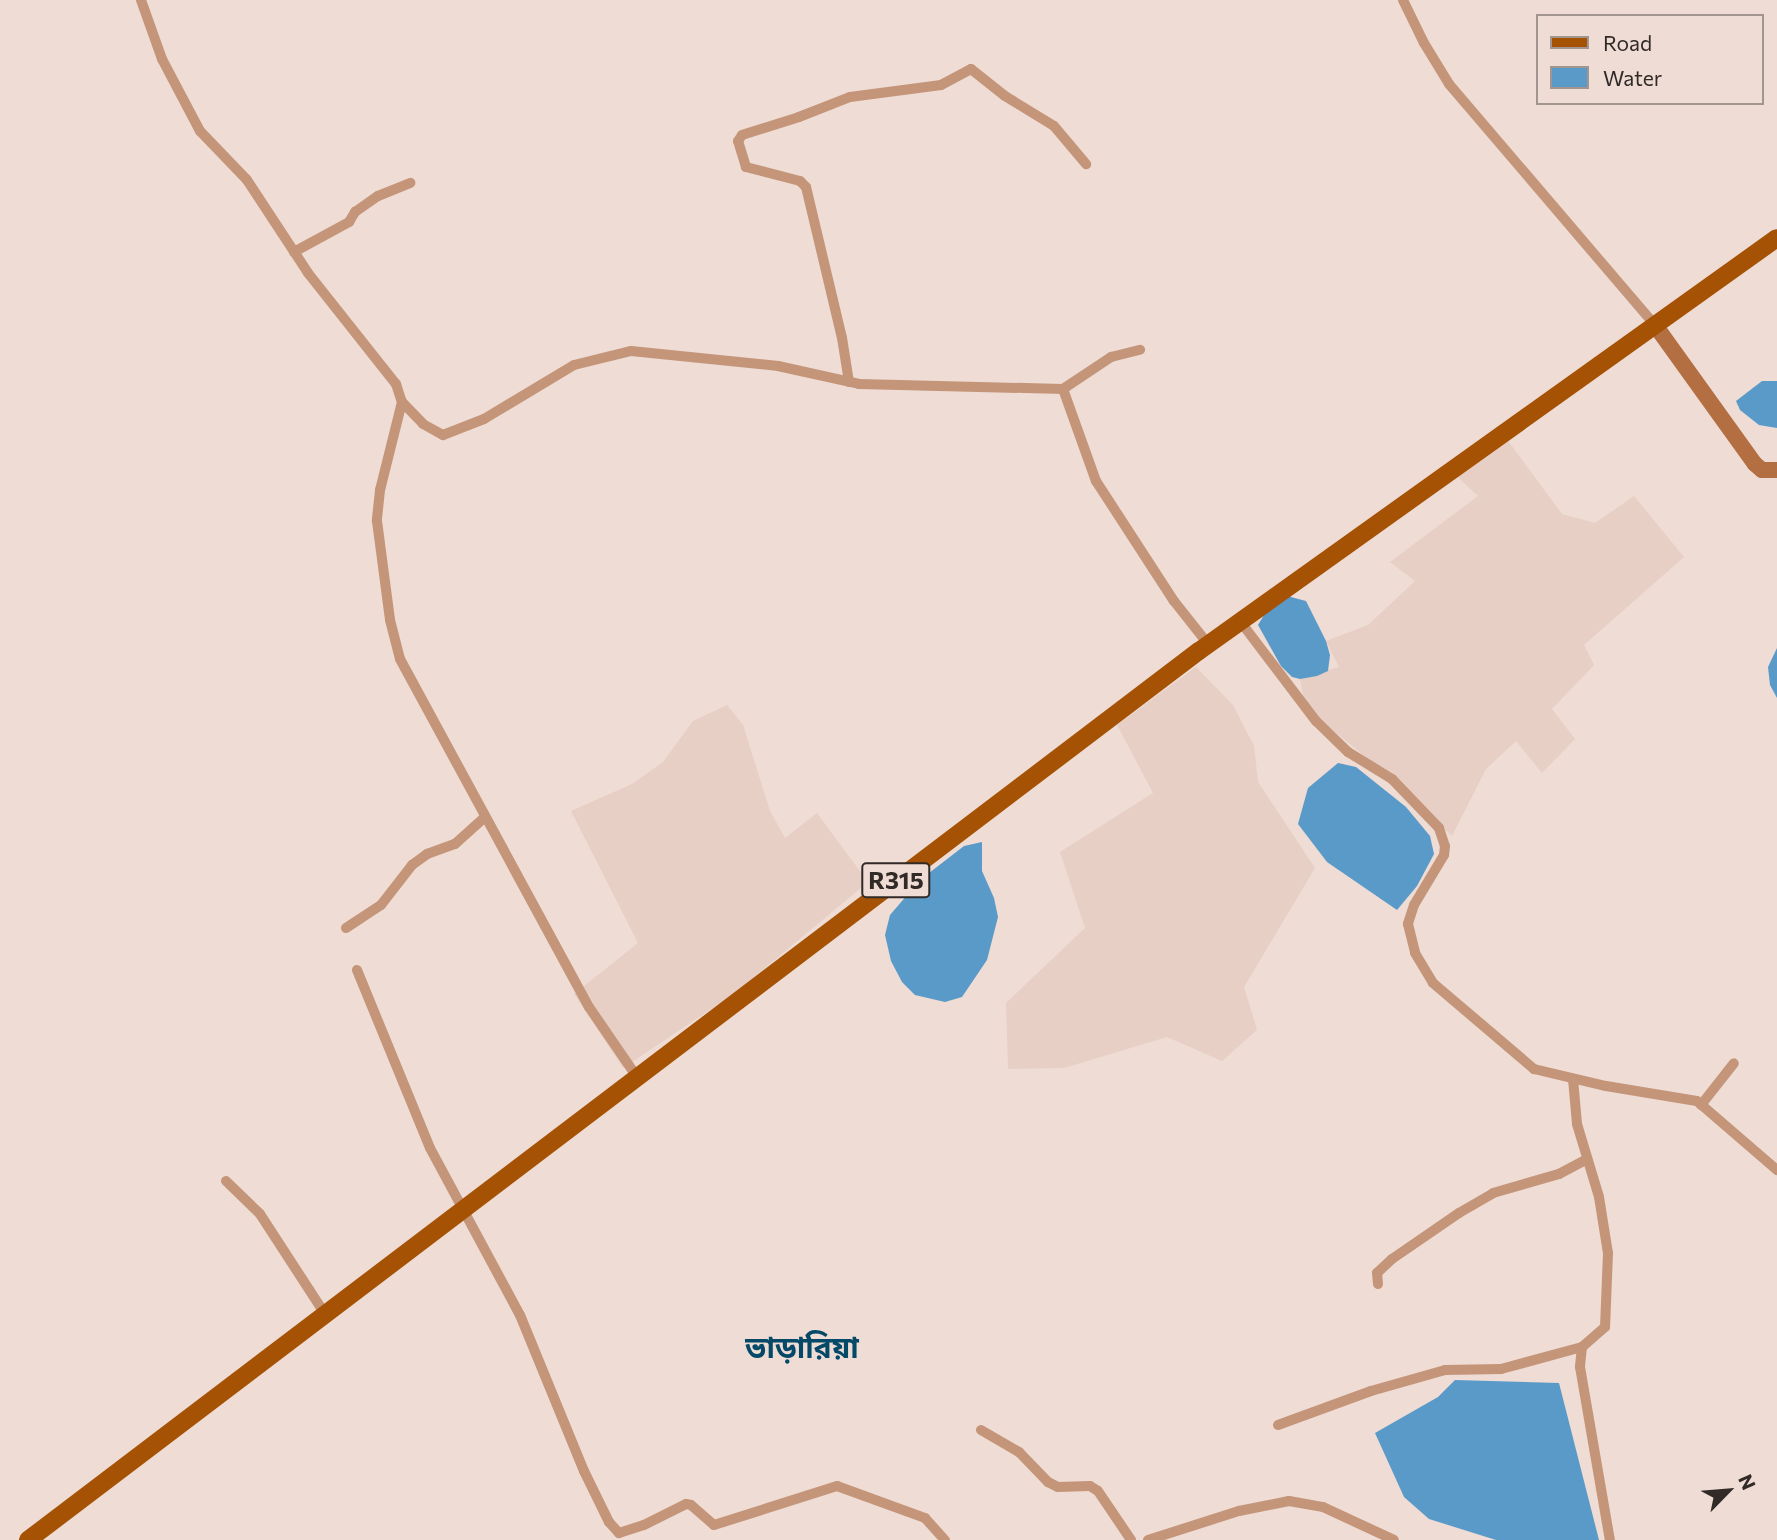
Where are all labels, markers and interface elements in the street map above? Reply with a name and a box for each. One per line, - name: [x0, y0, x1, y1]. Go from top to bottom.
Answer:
- legend: [1536, 14, 1763, 105]
- text: Road: [1603, 30, 1652, 55]
- text: Water: [1603, 65, 1662, 90]
- road number: R315: [861, 860, 931, 900]
- district label: ভাড়ারিয়া: [745, 1328, 859, 1364]
- north arrow: [1693, 1456, 1763, 1526]
- text: N: [1734, 1471, 1761, 1493]

